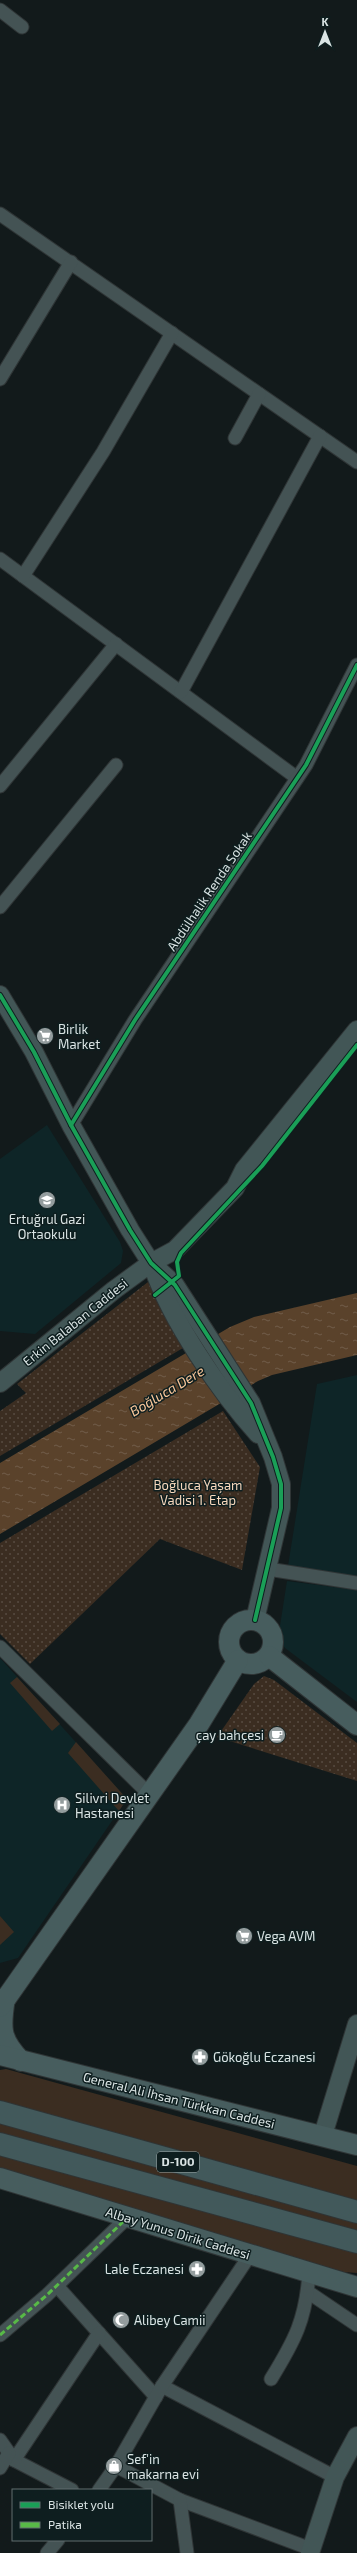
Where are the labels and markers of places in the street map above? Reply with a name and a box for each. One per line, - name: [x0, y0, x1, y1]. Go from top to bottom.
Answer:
- place label: Birlik Market: [58, 1021, 100, 1052]
- supermarket icon: Birlik Market: [35, 1026, 55, 1046]
- school or university icon: Ertuğrul Gazi Ortaokulu: [37, 1190, 57, 1210]
- place label: Ertuğrul Gazi Ortaokulu: [9, 1211, 85, 1242]
- cafe icon: çay bahçesi: [267, 1725, 287, 1745]
- place label: çay bahçesi: [196, 1727, 264, 1744]
- place label: Silivri Devlet Hastanesi: [75, 1790, 149, 1821]
- hospital icon: Silivri Devlet Hastanesi: [52, 1795, 72, 1815]
- supermarket icon: Vega AVM: [234, 1926, 254, 1946]
- place label: Vega AVM: [257, 1928, 315, 1944]
- pharmacy icon: Gökoğlu Eczanesi: [190, 2047, 210, 2067]
- place label: Gökoğlu Eczanesi: [213, 2049, 316, 2065]
- pharmacy icon: Lale Eczanesi: [187, 2259, 207, 2279]
- place label: Lale Eczanesi: [105, 2261, 184, 2277]
- mosque icon: Alibey Camii: [111, 2310, 131, 2330]
- place label: Alibey Camii: [134, 2312, 205, 2328]
- place label: Sef'in makarna evi: [127, 2451, 199, 2482]
- shop icon: Sef'in makarna evi: [104, 2456, 124, 2476]

